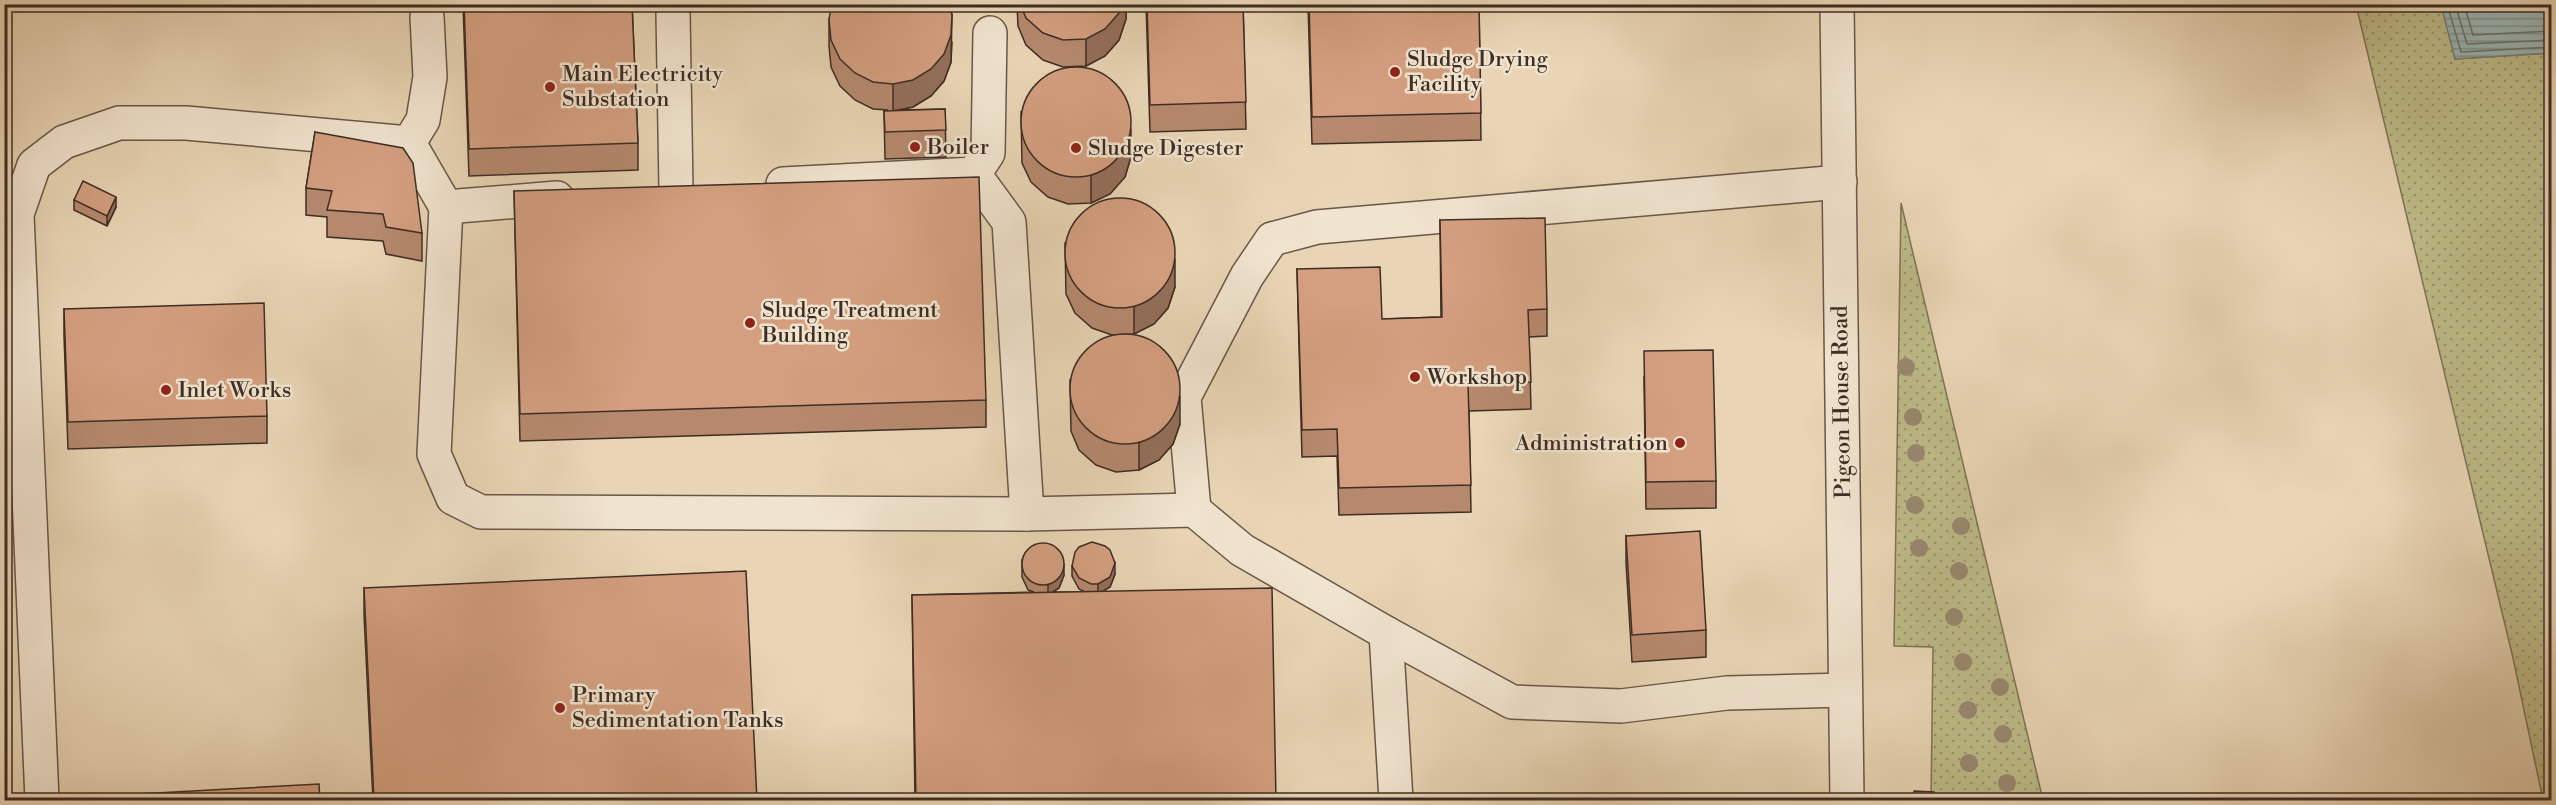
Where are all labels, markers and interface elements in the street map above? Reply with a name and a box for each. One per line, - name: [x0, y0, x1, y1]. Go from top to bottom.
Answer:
- place label: Sludge Drying Facility: [1407, 46, 1548, 98]
- place label: Main Electricity Substation: [562, 61, 723, 113]
- marker: Sludge Drying Facility: [1388, 65, 1402, 79]
- marker: Main Electricity Substation: [543, 80, 557, 94]
- place label: Boiler: [926, 134, 989, 161]
- place label: Sludge Digester: [1088, 135, 1244, 162]
- marker: Boiler: [908, 140, 922, 154]
- marker: Sludge Digester: [1069, 141, 1083, 155]
- place label: Sludge Treatment Building: [761, 297, 938, 349]
- street label: Pigeon House Road: [1827, 305, 1857, 499]
- marker: Sludge Treatment Building: [743, 316, 757, 330]
- place label: Workshop: [1426, 364, 1527, 391]
- marker: Workshop: [1408, 370, 1422, 384]
- place label: Inlet Works: [178, 377, 291, 404]
- marker: Inlet Works: [159, 383, 173, 397]
- place label: Administration: [1514, 430, 1668, 457]
- marker: Administration: [1673, 436, 1687, 450]
- place label: Primary Sedimentation Tanks: [572, 682, 784, 734]
- marker: Primary Sedimentation Tanks: [553, 701, 567, 715]

